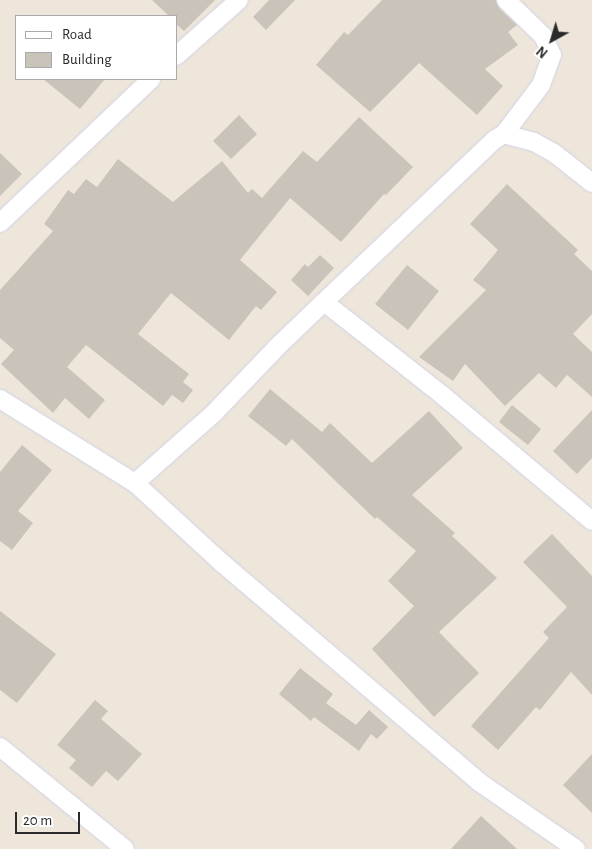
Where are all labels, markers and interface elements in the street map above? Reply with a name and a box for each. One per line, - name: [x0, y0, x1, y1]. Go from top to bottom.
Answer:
- legend: [15, 15, 178, 80]
- north arrow: [527, 15, 577, 65]
- text: Road: [62, 27, 92, 42]
- text: N: [534, 43, 551, 60]
- text: Building: [62, 52, 112, 67]
- scale bar: [18, 802, 82, 834]
- text: 20 m: [23, 813, 52, 828]

